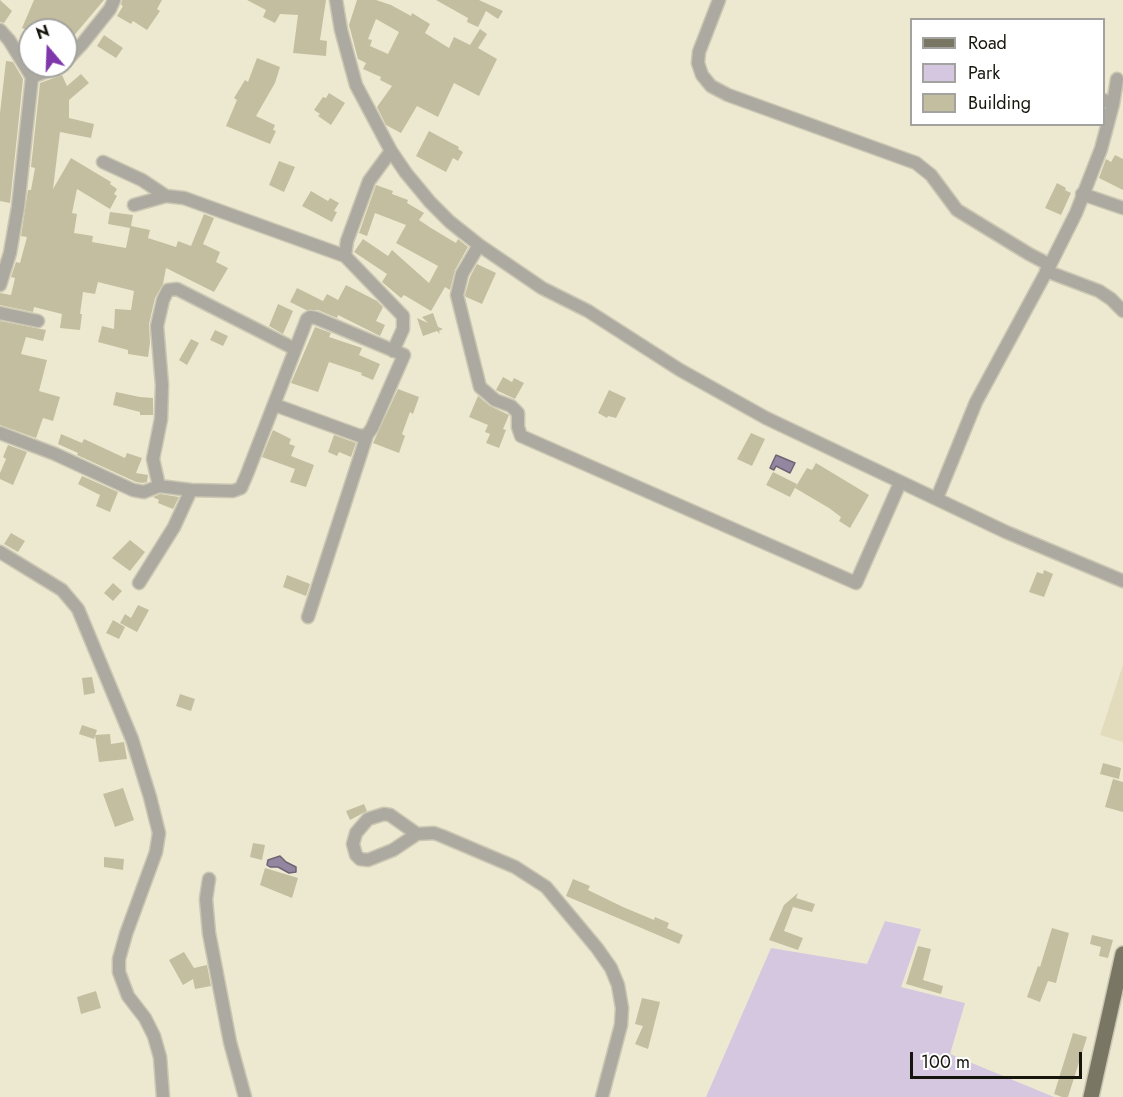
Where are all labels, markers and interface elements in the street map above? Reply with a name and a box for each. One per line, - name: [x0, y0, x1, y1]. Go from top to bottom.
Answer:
- north arrow: [18, 18, 78, 78]
- legend: [910, 18, 1105, 126]
- text: N: [33, 19, 52, 45]
- text: Road: [968, 30, 1007, 56]
- text: Park: [968, 60, 1000, 86]
- text: Building: [968, 90, 1031, 116]
- scale bar: [913, 1040, 1086, 1078]
- text: 100 m: [921, 1049, 970, 1075]

